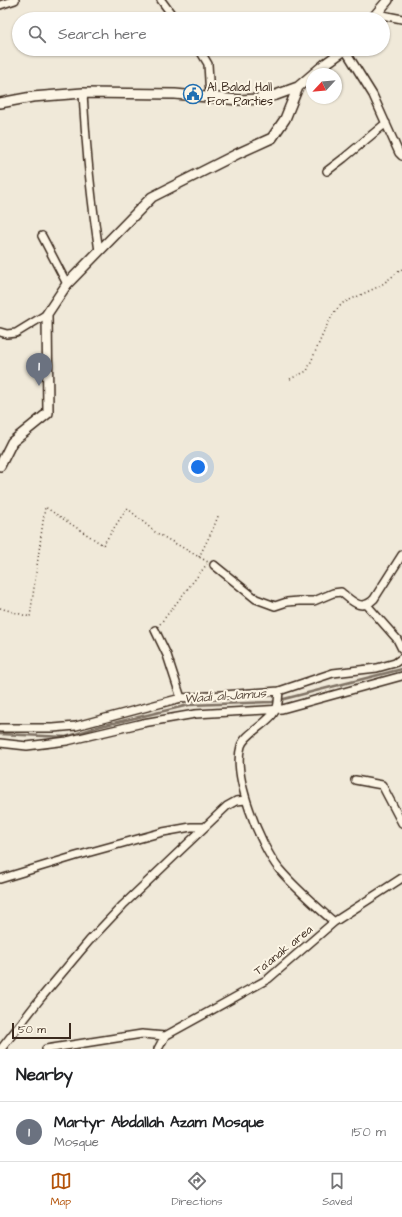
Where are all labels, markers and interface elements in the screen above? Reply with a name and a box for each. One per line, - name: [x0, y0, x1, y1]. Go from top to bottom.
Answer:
- search box: [12, 12, 390, 56]
- icon: search: [26, 23, 48, 45]
- text: Search here: [58, 24, 147, 45]
- north arrow: [306, 68, 342, 104]
- place label: Al Balad Hall For Parties: [207, 79, 273, 110]
- public building icon: Al Balad Hall For Parties: [182, 83, 204, 105]
- pin: 1: [26, 353, 52, 386]
- your location: [188, 457, 208, 477]
- water label: Wadi al-Jamus: [183, 684, 268, 708]
- street label: Ta'anak area: [250, 921, 316, 979]
- scale bar: [12, 1021, 71, 1040]
- text: 50 m: [18, 1022, 46, 1037]
- text: Nearby: [16, 1063, 73, 1087]
- text: Martyr Abdallah Azam Mosque: [54, 1112, 264, 1133]
- text: 1: [28, 1123, 30, 1141]
- text: 150 m: [352, 1123, 386, 1141]
- text: Mosque: [54, 1133, 99, 1151]
- tab: Map: [50, 1170, 72, 1209]
- tab: Directions: [171, 1170, 223, 1209]
- tab: Saved: [322, 1170, 352, 1209]

